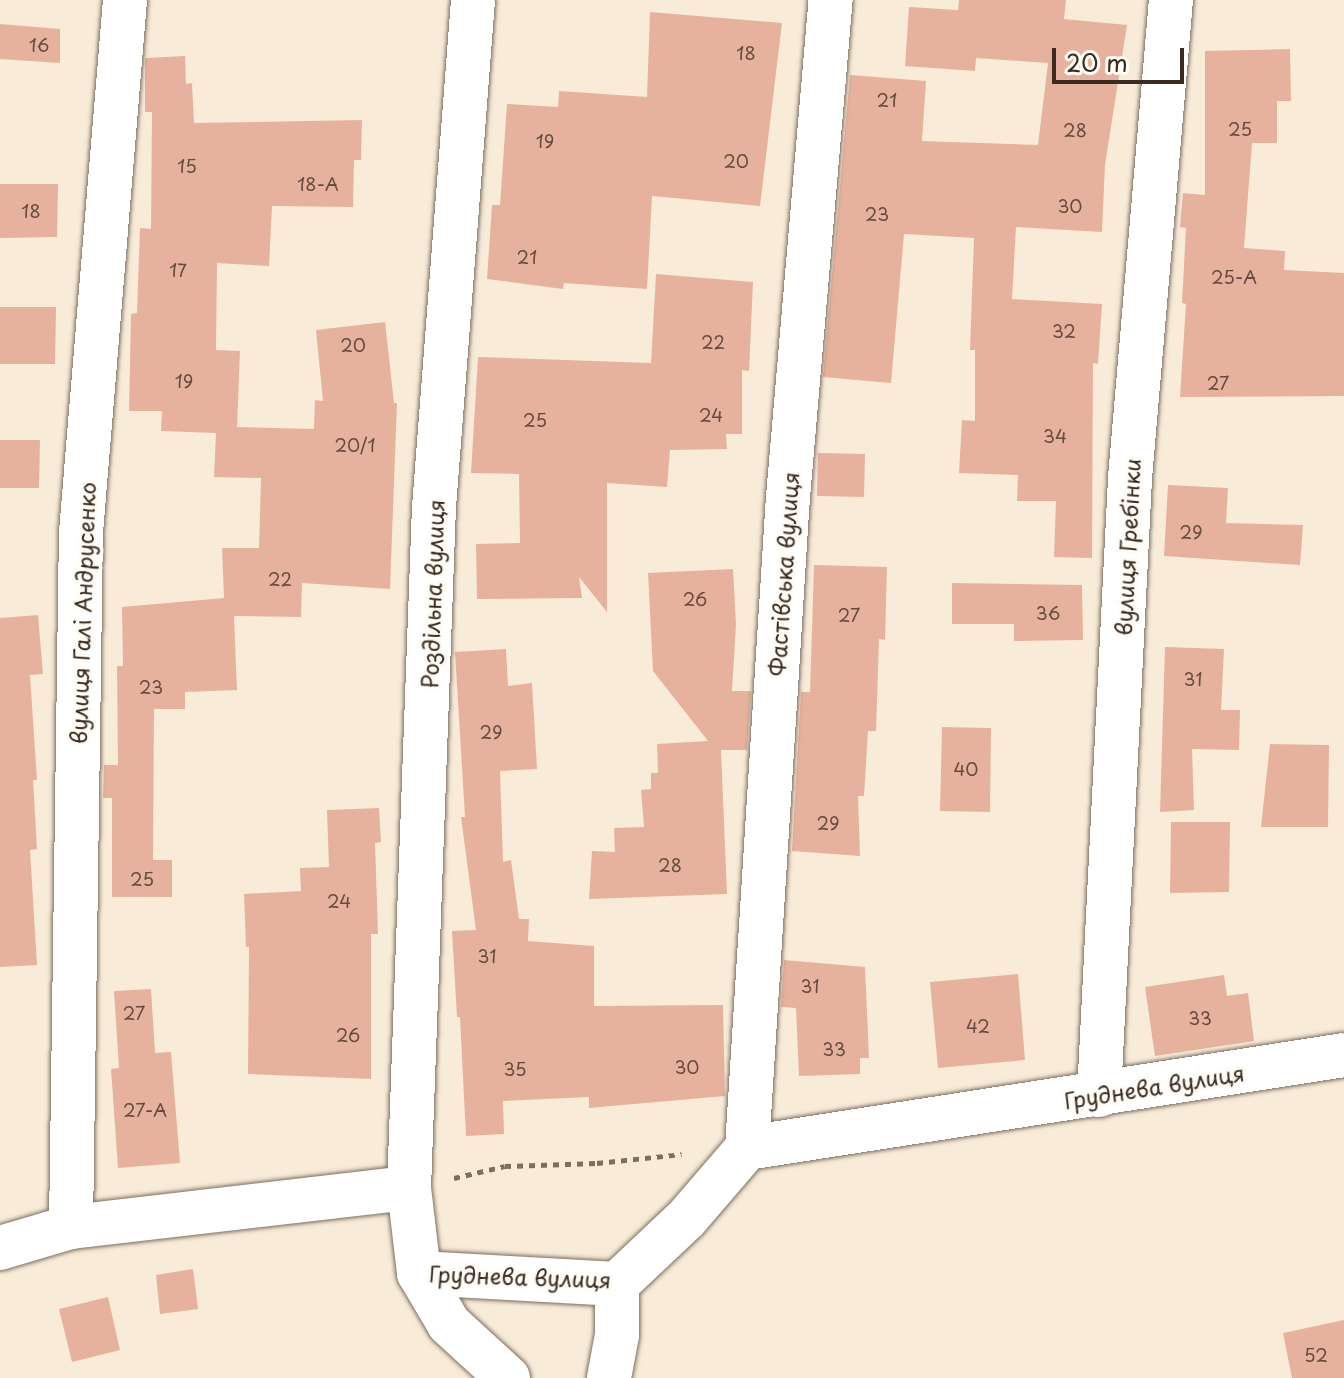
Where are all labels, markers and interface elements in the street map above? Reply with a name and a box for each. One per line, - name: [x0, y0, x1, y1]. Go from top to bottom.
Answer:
- scale bar: [1056, 32, 1188, 82]
- house number: 16: [29, 34, 49, 56]
- house number: 18: [736, 42, 756, 64]
- text: 20 m: [1066, 44, 1128, 80]
- house number: 21: [877, 89, 897, 111]
- house number: 25: [1228, 118, 1252, 140]
- house number: 28: [1063, 119, 1087, 141]
- house number: 19: [536, 130, 554, 152]
- house number: 20: [723, 150, 749, 172]
- house number: 15: [177, 155, 197, 177]
- house number: 18-А: [297, 173, 339, 195]
- house number: 30: [1057, 195, 1083, 217]
- house number: 18: [21, 200, 41, 222]
- house number: 23: [865, 203, 889, 225]
- house number: 21: [517, 246, 537, 268]
- house number: 17: [169, 259, 187, 281]
- house number: 25-А: [1211, 266, 1257, 288]
- house number: 32: [1052, 320, 1076, 342]
- house number: 22: [701, 331, 725, 353]
- house number: 20: [340, 334, 366, 356]
- house number: 19: [175, 370, 193, 392]
- house number: 27: [1207, 372, 1229, 394]
- house number: 24: [699, 404, 723, 426]
- house number: 25: [523, 409, 547, 431]
- house number: 34: [1043, 425, 1067, 447]
- house number: 20/1: [335, 434, 375, 456]
- street label: вулиця Гребінки: [1109, 458, 1145, 636]
- street label: Фастівська вулиця: [763, 471, 803, 677]
- street label: вулиця Галі Андрусенко: [64, 481, 100, 745]
- street label: Роздільна вулиця: [415, 498, 449, 690]
- house number: 29: [1180, 521, 1202, 543]
- house number: 22: [268, 568, 292, 590]
- house number: 26: [683, 588, 707, 610]
- house number: 36: [1036, 602, 1060, 624]
- house number: 27: [838, 604, 860, 626]
- house number: 31: [1184, 668, 1202, 690]
- house number: 23: [139, 676, 163, 698]
- house number: 29: [480, 721, 502, 743]
- house number: 40: [953, 758, 979, 780]
- house number: 29: [817, 812, 839, 834]
- house number: 28: [658, 854, 682, 876]
- house number: 25: [130, 868, 154, 890]
- house number: 24: [327, 890, 351, 912]
- house number: 31: [478, 945, 496, 967]
- house number: 31: [801, 975, 819, 997]
- house number: 27: [123, 1002, 145, 1024]
- house number: 33: [1188, 1007, 1212, 1029]
- house number: 42: [966, 1015, 990, 1037]
- house number: 26: [336, 1024, 360, 1046]
- house number: 33: [822, 1038, 846, 1060]
- house number: 30: [674, 1056, 700, 1078]
- house number: 35: [503, 1058, 527, 1080]
- street label: Груднева вулиця: [1061, 1059, 1247, 1113]
- house number: 27-А: [123, 1099, 167, 1121]
- street label: Груднева вулиця: [428, 1260, 612, 1292]
- house number: 52: [1304, 1344, 1328, 1366]

